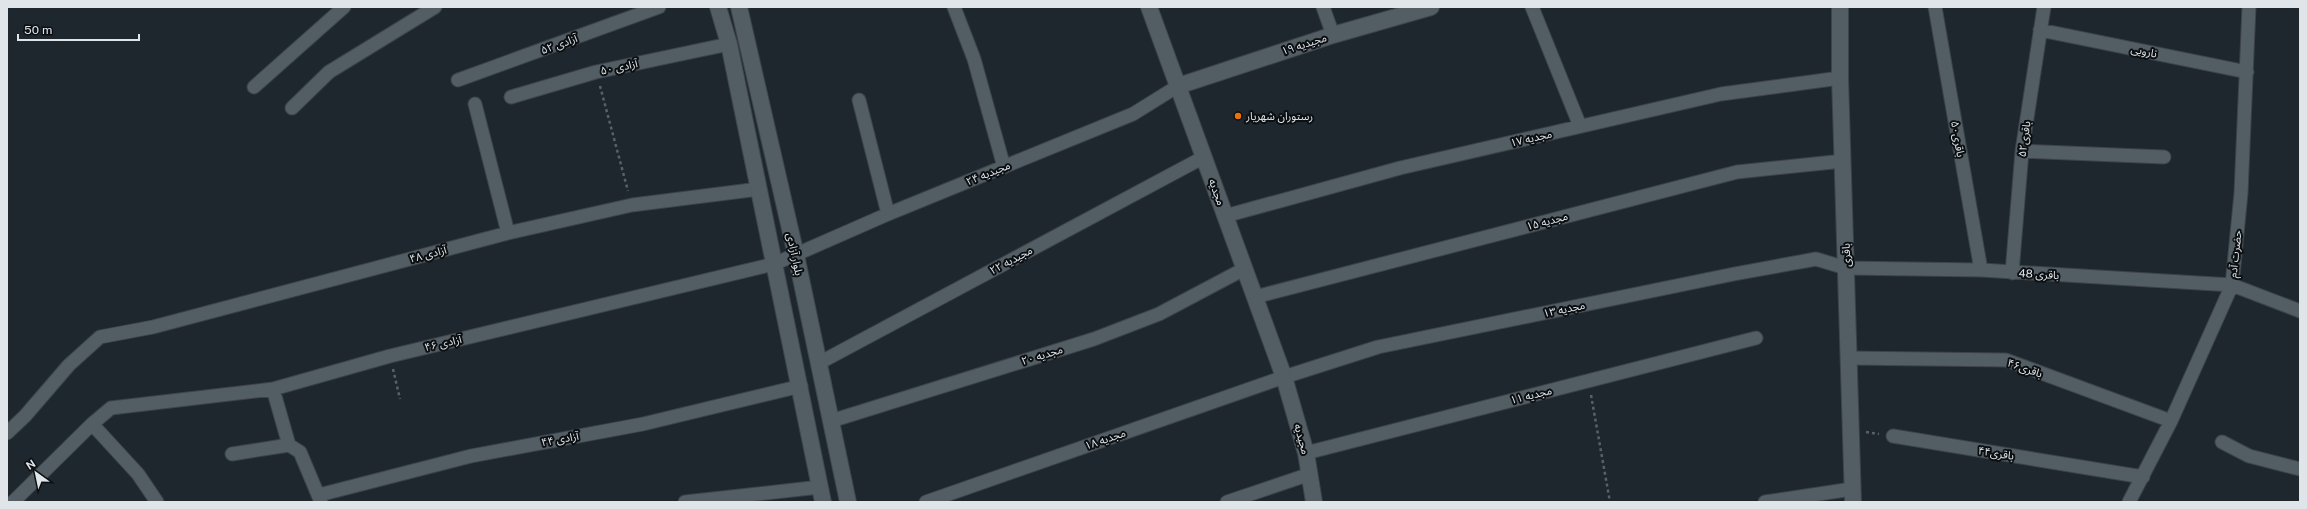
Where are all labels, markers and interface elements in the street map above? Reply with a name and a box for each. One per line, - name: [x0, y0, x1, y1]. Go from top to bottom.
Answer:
- scale bar: [18, 16, 139, 42]
- text: 50 m: [24, 23, 52, 37]
- street label: مجیدیه ۱۹: [1280, 31, 1329, 58]
- street label: آزادی ۵۲: [539, 32, 580, 57]
- street label: نارویی: [2130, 42, 2158, 61]
- street label: آزادی ۵۰: [599, 57, 640, 78]
- place label: رستوران شهریار: [1245, 110, 1313, 123]
- marker: رستوران شهریار: [1233, 111, 1243, 121]
- street label: باقری۵۰: [1948, 120, 1967, 158]
- street label: باقری۵۲: [2016, 120, 2034, 158]
- street label: مجدیه ۱۷: [1509, 127, 1554, 150]
- street label: مجیدیه ۲۴: [964, 159, 1012, 188]
- street label: مجدیه: [1206, 177, 1227, 207]
- street label: مجدیه ۱۵: [1525, 210, 1570, 233]
- street label: حضرت آدم: [2227, 229, 2246, 279]
- street label: بلوار آزادی: [784, 232, 805, 277]
- street label: آزادی ۴۸: [408, 243, 449, 266]
- street label: باقری: [1840, 243, 1853, 267]
- street label: مجیدیه ۲۲: [988, 244, 1035, 277]
- street label: باقری 48: [2018, 267, 2060, 282]
- street label: مجدیه ۱۳: [1542, 299, 1586, 320]
- street label: آزادی ۴۶: [423, 333, 464, 354]
- street label: مجدیه ۲۰: [1020, 343, 1065, 368]
- street label: باقری۴۶: [2006, 356, 2044, 381]
- street label: مجدیه ۱۱: [1509, 384, 1554, 407]
- street label: مجیدیه: [1291, 422, 1312, 456]
- street label: مجدیه ۱۸: [1083, 426, 1128, 453]
- street label: آزادی ۴۴: [540, 430, 581, 449]
- street label: باقری۴۴: [1977, 444, 2015, 463]
- north arrow: [16, 453, 56, 493]
- text: N: [24, 457, 37, 472]

